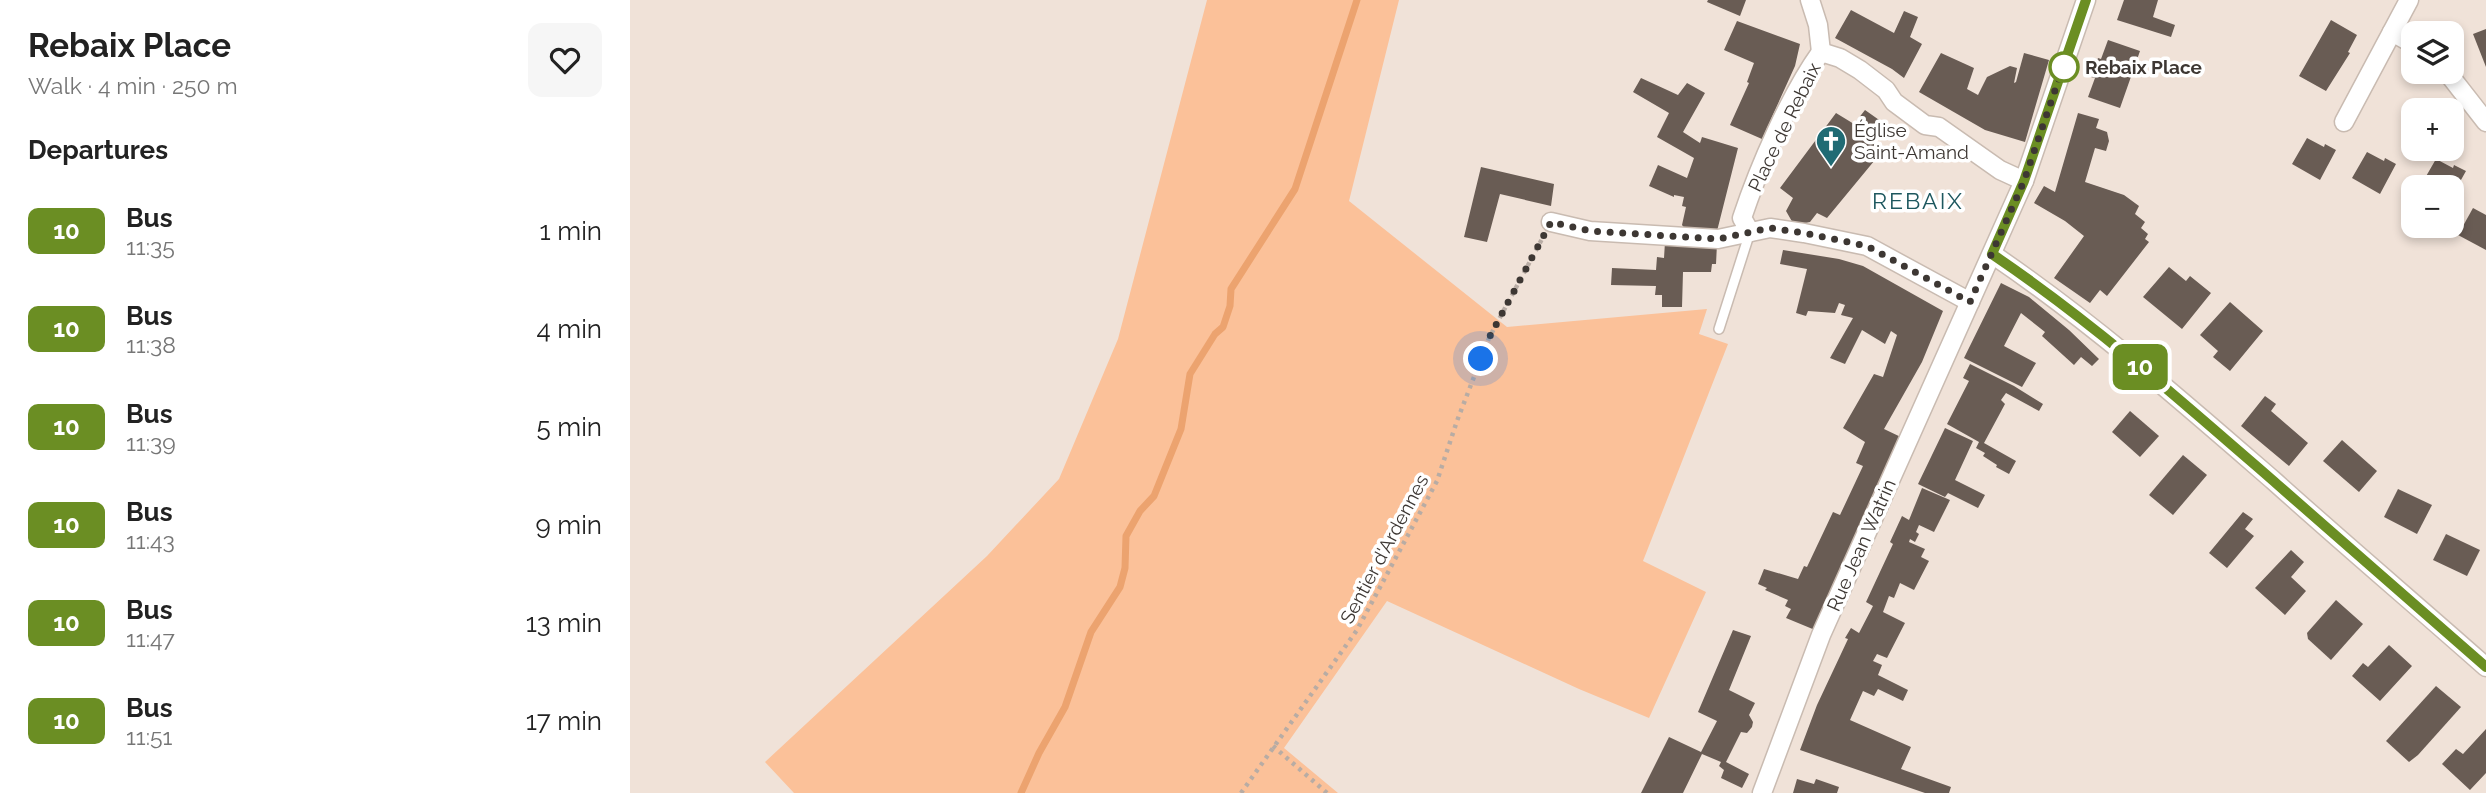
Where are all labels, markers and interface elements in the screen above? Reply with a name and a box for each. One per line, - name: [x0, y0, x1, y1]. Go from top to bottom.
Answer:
- map controls: [2401, 21, 2464, 238]
- button: layers: [2401, 21, 2464, 84]
- button: heart: [528, 23, 602, 97]
- text: Rebaix Place: [28, 26, 231, 65]
- marker: Rebaix Place: [2049, 52, 2079, 82]
- place label: Rebaix Place: [2085, 56, 2202, 78]
- street label: Place de Rebaix: [1743, 59, 1825, 195]
- text: Walk · 4 min · 250 m: [28, 72, 238, 99]
- button: +: [2401, 98, 2464, 161]
- place label: Église Saint-Amand: [1854, 119, 1969, 163]
- church icon: Église Saint-Amand: [1814, 124, 1848, 168]
- text: Departures: [28, 135, 168, 165]
- button: −: [2401, 175, 2464, 238]
- district label: REBAIX: [1872, 187, 1964, 214]
- text: Bus: [126, 203, 173, 233]
- text: 10: [53, 216, 80, 245]
- text: 1 min: [540, 216, 602, 246]
- text: 11:35: [126, 233, 175, 260]
- text: Bus: [126, 301, 173, 331]
- text: 10: [53, 314, 80, 343]
- text: 4 min: [536, 314, 602, 344]
- text: 11:38: [126, 331, 176, 358]
- your location: [1463, 341, 1498, 376]
- line badge: 10: [2108, 344, 2172, 390]
- text: 10: [2127, 352, 2153, 381]
- text: Bus: [126, 399, 173, 429]
- text: 10: [53, 412, 80, 441]
- text: 5 min: [536, 412, 602, 442]
- text: 11:39: [126, 429, 176, 456]
- street label: Sentier d'Ardennes: [1335, 471, 1433, 627]
- street label: Rue Jean Watrin: [1822, 476, 1900, 614]
- text: Bus: [126, 497, 173, 527]
- text: 10: [53, 510, 80, 539]
- text: 9 min: [535, 510, 602, 540]
- text: 11:43: [126, 527, 175, 554]
- text: Bus: [126, 595, 173, 625]
- text: 10: [53, 608, 80, 637]
- text: 13 min: [526, 608, 602, 638]
- text: 11:47: [126, 625, 175, 652]
- text: Bus: [126, 693, 173, 723]
- text: 10: [53, 706, 80, 735]
- text: 17 min: [526, 706, 602, 736]
- text: 11:51: [126, 723, 172, 750]

